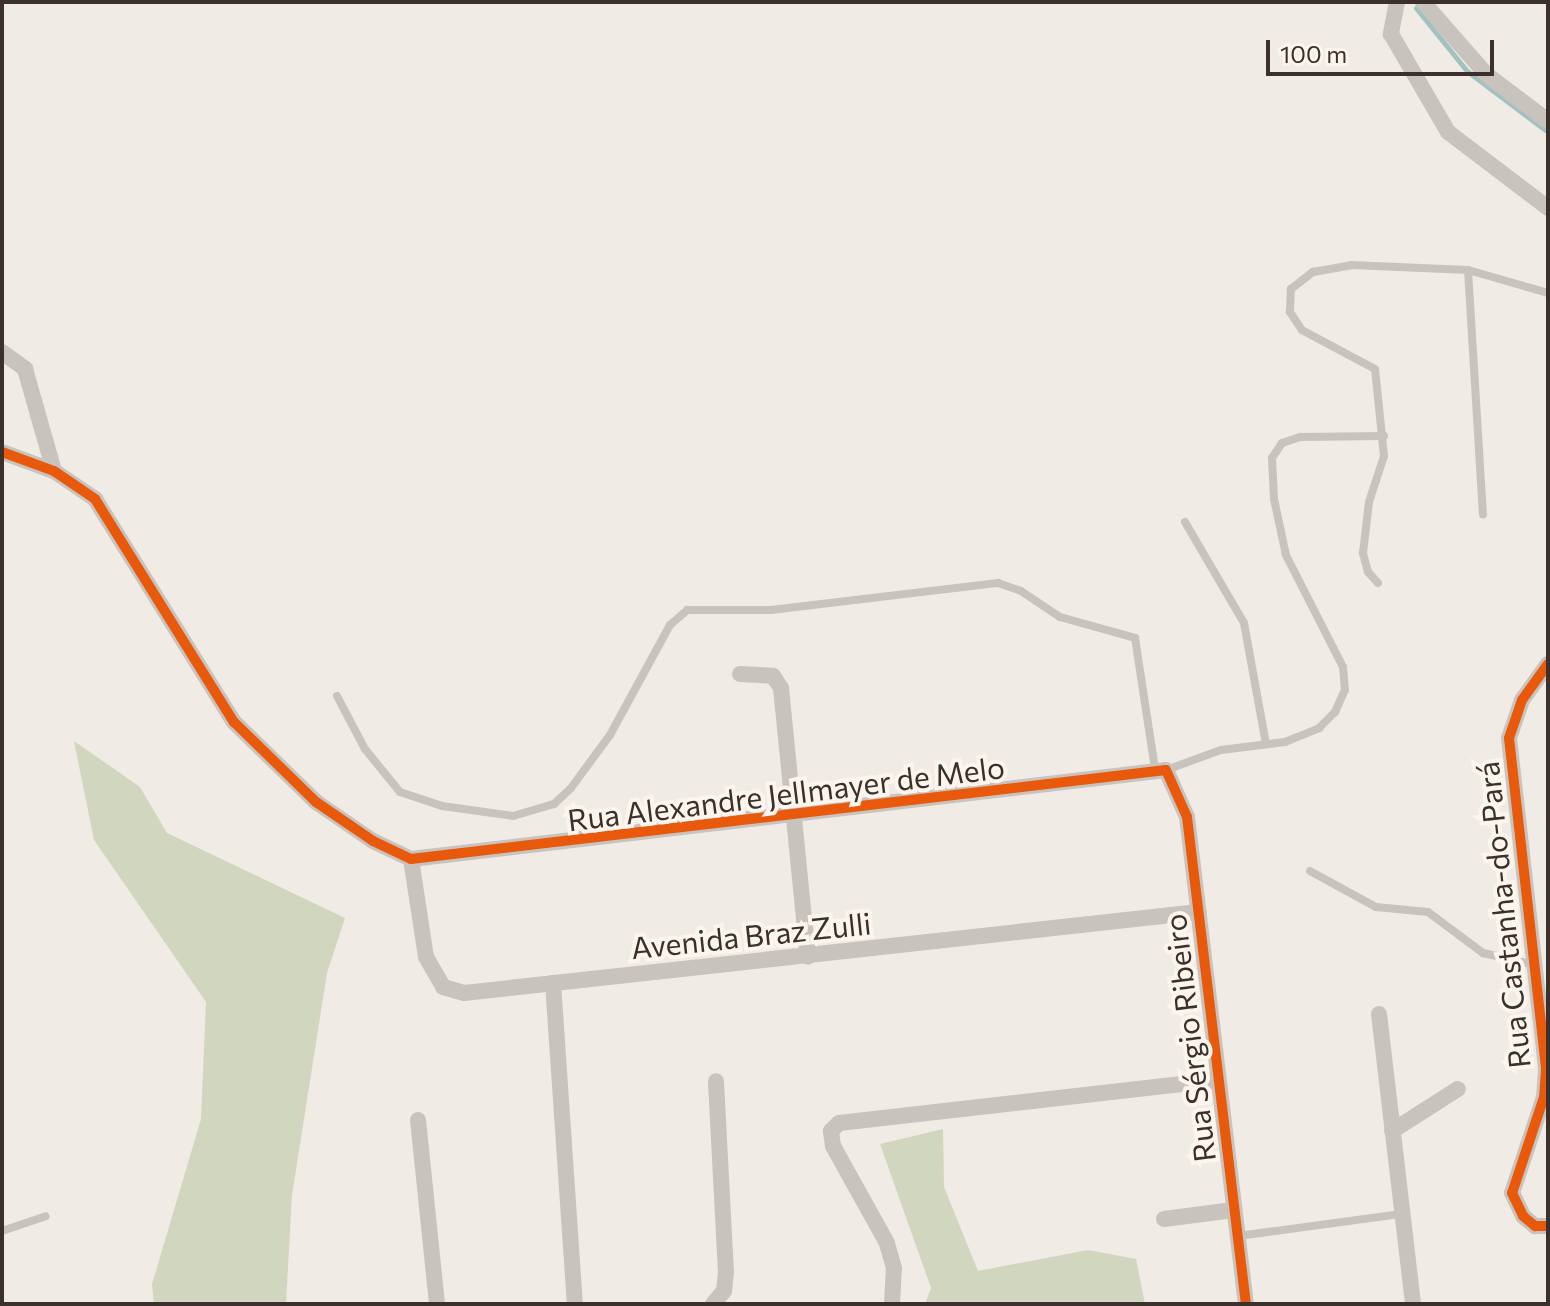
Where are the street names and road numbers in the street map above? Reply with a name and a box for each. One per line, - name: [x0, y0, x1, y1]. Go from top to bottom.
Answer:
- street label: Rua Alexandre Jellmayer de Melo: [565, 748, 1007, 838]
- street label: Rua Castanha-do-Pará: [1469, 760, 1537, 1070]
- street label: Avenida Braz Zulli: [629, 904, 873, 966]
- street label: Rua Sérgio Ribeiro: [1156, 912, 1222, 1164]

